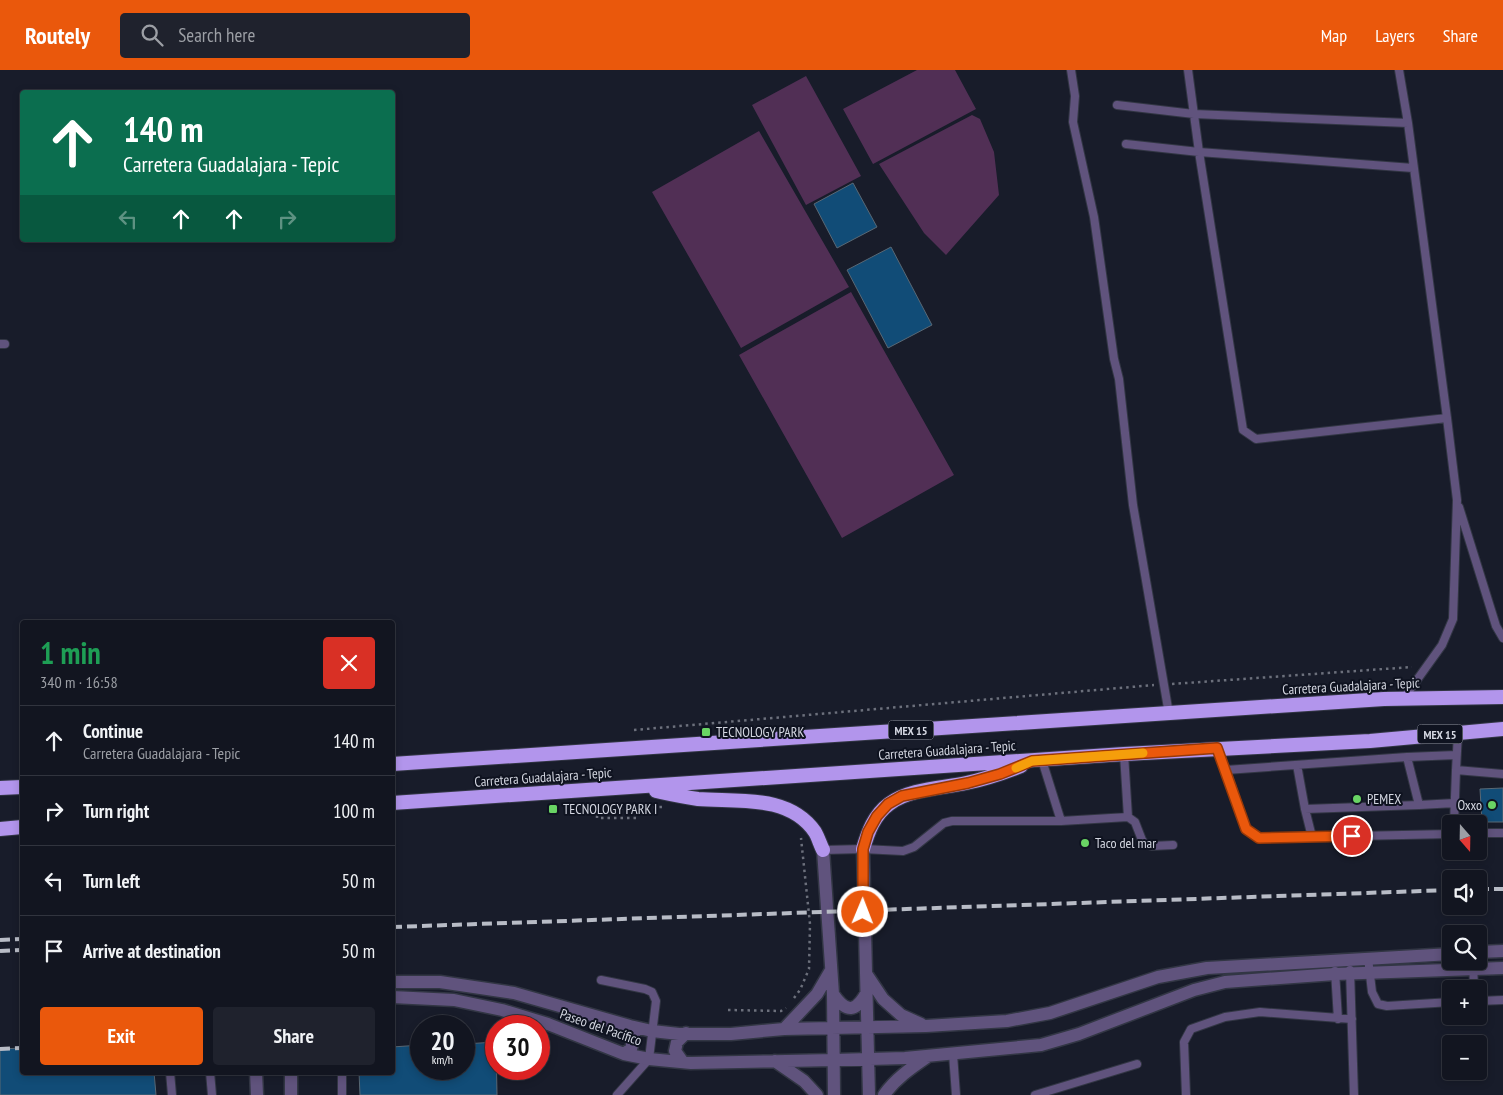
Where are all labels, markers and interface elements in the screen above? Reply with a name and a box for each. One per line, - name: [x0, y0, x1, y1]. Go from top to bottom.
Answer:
- search box: [120, 13, 470, 58]
- text: Routely: [25, 20, 90, 51]
- icon: search: [138, 21, 166, 49]
- text: Search here: [178, 23, 255, 47]
- text: Map: [1321, 24, 1347, 47]
- text: Layers: [1375, 24, 1415, 47]
- text: Share: [1443, 24, 1478, 47]
- text: 140 m: [123, 106, 204, 152]
- icon: ahead: [40, 110, 105, 175]
- text: Carretera Guadalajara - Tepic: [123, 150, 339, 178]
- icon: left: [114, 205, 142, 233]
- icon: ahead: [167, 205, 195, 233]
- icon: ahead: [220, 205, 248, 233]
- icon: right: [273, 205, 301, 233]
- text: 1 min: [40, 633, 101, 672]
- button: close: [323, 637, 375, 689]
- text: 340 m · 16:58: [40, 672, 118, 692]
- street label: Carretera Guadalajara - Tepic: [1282, 673, 1420, 699]
- text: Continue: [83, 719, 143, 743]
- road number: MEX 15: [888, 720, 934, 740]
- place label: TECNOLOGY PARK: [716, 723, 804, 741]
- road number: MEX 15: [1418, 724, 1462, 744]
- marker: TECNOLOGY PARK: [700, 726, 712, 738]
- icon: ahead: [40, 727, 68, 755]
- text: 140 m: [333, 729, 375, 753]
- street label: Carretera Guadalajara - Tepic: [878, 736, 1016, 764]
- text: Carretera Guadalajara - Tepic: [83, 743, 240, 763]
- street label: Carretera Guadalajara - Tepic: [474, 763, 612, 791]
- place label: PEMEX: [1367, 790, 1401, 808]
- marker: PEMEX: [1351, 793, 1363, 805]
- place label: Oxxo: [1458, 796, 1482, 814]
- icon: right: [40, 797, 68, 825]
- text: Turn right: [83, 799, 149, 823]
- text: 100 m: [333, 799, 375, 823]
- marker: Oxxo: [1486, 799, 1498, 811]
- place label: TECNOLOGY PARK I: [563, 800, 657, 818]
- marker: TECNOLOGY PARK I: [547, 803, 559, 815]
- pin: [1331, 815, 1373, 857]
- north arrow: [1442, 815, 1488, 860]
- map controls: [1442, 815, 1487, 1080]
- icon: arrive: [1338, 822, 1366, 850]
- place label: Taco del mar: [1095, 834, 1156, 852]
- marker: Taco del mar: [1079, 837, 1091, 849]
- icon: left: [40, 867, 68, 895]
- text: Turn left: [83, 869, 140, 893]
- text: 50 m: [342, 869, 375, 893]
- button: sound: [1442, 870, 1487, 915]
- position arrow: [836, 885, 888, 937]
- button: search: [1442, 925, 1487, 970]
- icon: arrive: [40, 937, 68, 965]
- text: Arrive at destination: [83, 939, 221, 963]
- text: 50 m: [342, 939, 375, 963]
- button: +: [1442, 980, 1487, 1025]
- street label: Paseo del Pacífico: [558, 1005, 644, 1049]
- button: Exit: [40, 1007, 203, 1065]
- button: Share: [213, 1007, 375, 1065]
- speed limit sign: 30: [485, 1015, 550, 1080]
- text: 20: [431, 1025, 454, 1057]
- button: −: [1442, 1035, 1487, 1080]
- text: km/h: [432, 1052, 453, 1067]

